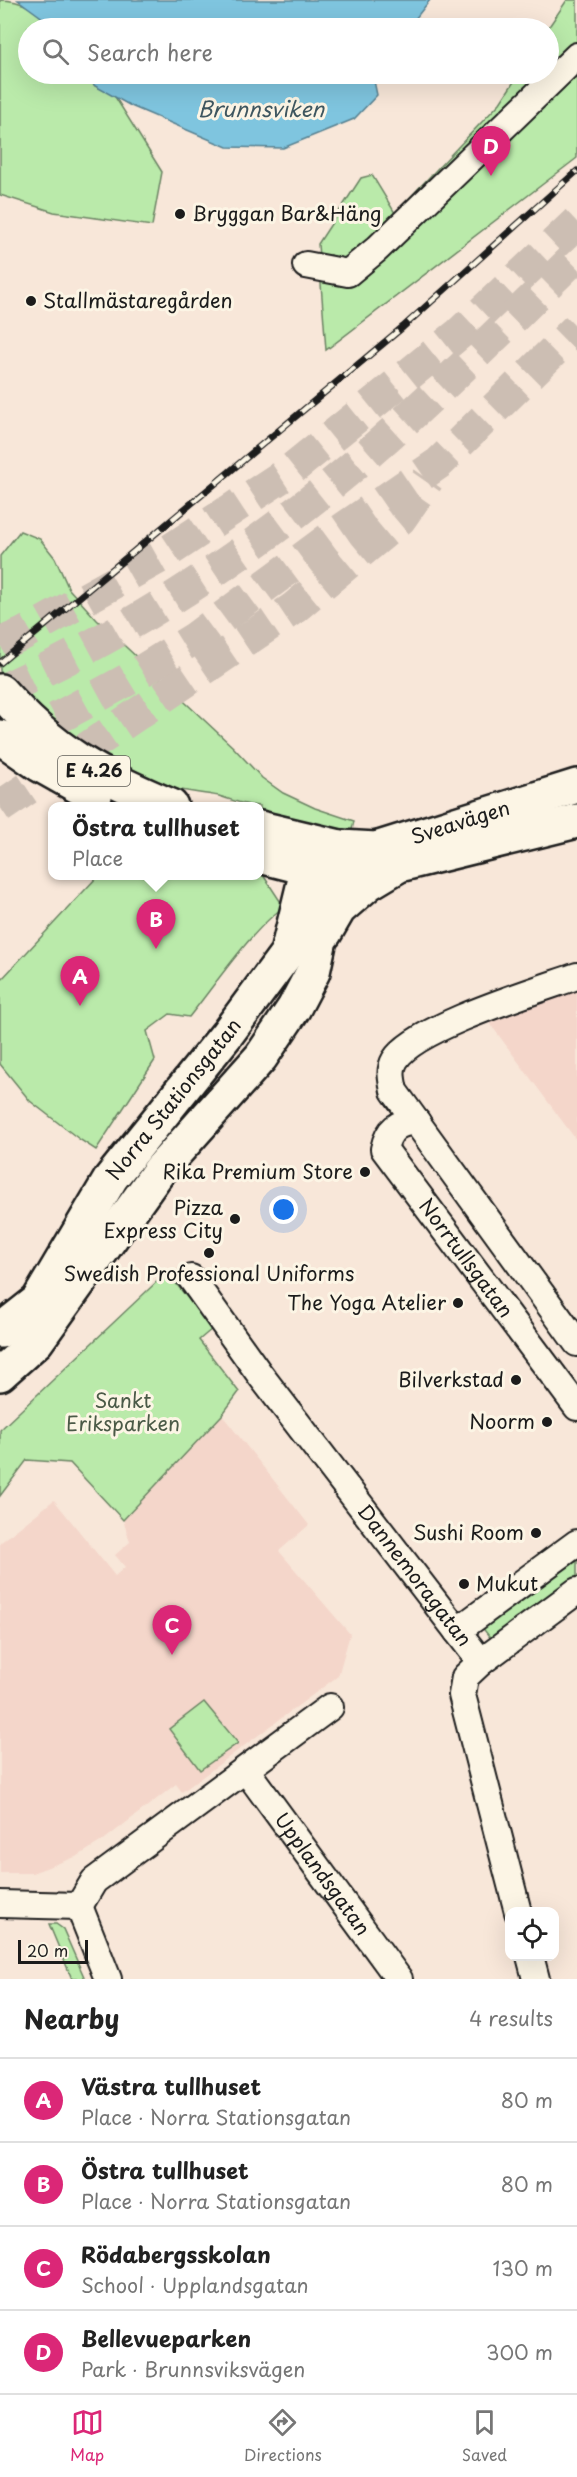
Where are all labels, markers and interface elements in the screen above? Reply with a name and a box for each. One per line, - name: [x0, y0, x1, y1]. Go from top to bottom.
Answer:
- search box: [18, 18, 559, 84]
- icon: search: [39, 35, 72, 68]
- text: Search here: [87, 35, 213, 68]
- water label: Brunnsviken: [198, 92, 326, 124]
- pin: D: [472, 126, 510, 176]
- place label: Bryggan Bar&Häng: [192, 198, 382, 228]
- marker: Bryggan Bar&Häng: [173, 207, 187, 221]
- place label: Stallmästaregården: [43, 285, 233, 315]
- marker: Stallmästaregården: [24, 294, 38, 308]
- road number: E 4.26: [58, 756, 130, 786]
- street label: Sveavägen: [407, 792, 513, 851]
- popup: [48, 802, 264, 880]
- text: Östra tullhuset: [72, 810, 240, 843]
- text: Place: [72, 843, 123, 873]
- pin: B: [136, 900, 176, 949]
- pin: A: [60, 956, 100, 1006]
- street label: Norra Stationsgatan: [99, 1012, 248, 1187]
- place label: Rika Premium Store: [162, 1156, 353, 1186]
- marker: Rika Premium Store: [358, 1165, 372, 1179]
- place label: Pizza Express City: [103, 1192, 224, 1245]
- street label: Norrtullsgatan: [412, 1192, 521, 1324]
- your location: [269, 1195, 298, 1224]
- marker: Pizza Express City: [228, 1212, 242, 1226]
- marker: Swedish Professional Uniforms: [202, 1246, 216, 1260]
- place label: Swedish Professional Uniforms: [64, 1258, 354, 1288]
- place label: The Yoga Atelier: [287, 1287, 447, 1317]
- marker: The Yoga Atelier: [451, 1296, 465, 1310]
- place label: Bilverkstad: [398, 1364, 504, 1394]
- marker: Bilverkstad: [509, 1373, 523, 1387]
- park label: Sankt Eriksparken: [66, 1385, 180, 1438]
- place label: Noorm: [469, 1406, 535, 1436]
- marker: Noorm: [540, 1415, 554, 1429]
- street label: Dannemoragatan: [351, 1497, 480, 1652]
- place label: Sushi Room: [413, 1517, 524, 1547]
- marker: Sushi Room: [529, 1526, 543, 1540]
- place label: Mukut: [476, 1568, 538, 1598]
- marker: Mukut: [457, 1577, 471, 1591]
- pin: C: [152, 1606, 192, 1655]
- street label: Upplandsgatan: [268, 1806, 378, 1941]
- map controls: [505, 1907, 559, 1961]
- button: locate: [505, 1907, 559, 1961]
- scale bar: [18, 1937, 88, 1964]
- text: 20 m: [27, 1938, 68, 1962]
- text: Nearby: [24, 1999, 119, 2038]
- text: 4 results: [469, 2003, 553, 2033]
- text: Västra tullhuset: [81, 2069, 261, 2102]
- text: A: [36, 2085, 51, 2115]
- text: 80 m: [501, 2085, 553, 2115]
- text: Place · Norra Stationsgatan: [81, 2102, 351, 2132]
- text: Östra tullhuset: [81, 2153, 249, 2186]
- text: B: [37, 2169, 50, 2199]
- text: 80 m: [501, 2169, 553, 2199]
- text: Place · Norra Stationsgatan: [81, 2186, 351, 2216]
- text: Rödabergsskolan: [81, 2237, 271, 2270]
- text: C: [36, 2253, 51, 2283]
- text: 130 m: [493, 2253, 553, 2283]
- text: School · Upplandsgatan: [81, 2270, 309, 2300]
- text: Bellevueparken: [81, 2321, 251, 2354]
- text: D: [36, 2337, 51, 2367]
- text: 300 m: [486, 2337, 553, 2367]
- text: Park · Brunnsviksvägen: [81, 2354, 305, 2384]
- tab: Map: [70, 2406, 104, 2466]
- tab: Directions: [244, 2406, 322, 2466]
- tab: Saved: [462, 2406, 507, 2466]

